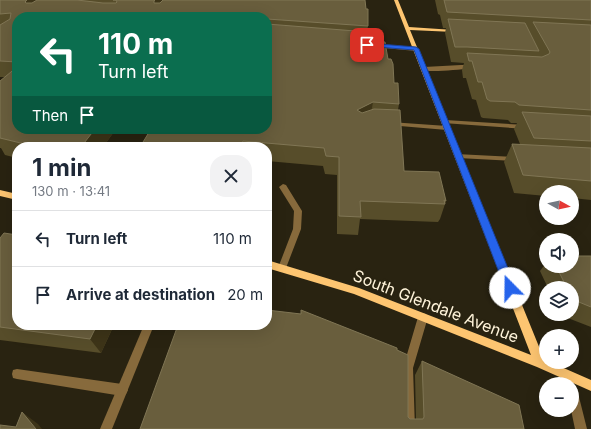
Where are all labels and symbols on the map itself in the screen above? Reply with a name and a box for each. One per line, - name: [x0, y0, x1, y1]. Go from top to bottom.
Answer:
- pin: [350, 28, 384, 62]
- north arrow: [539, 185, 579, 225]
- street label: South Glendale Avenue: [350, 265, 522, 347]
- position arrow: [489, 267, 531, 309]

